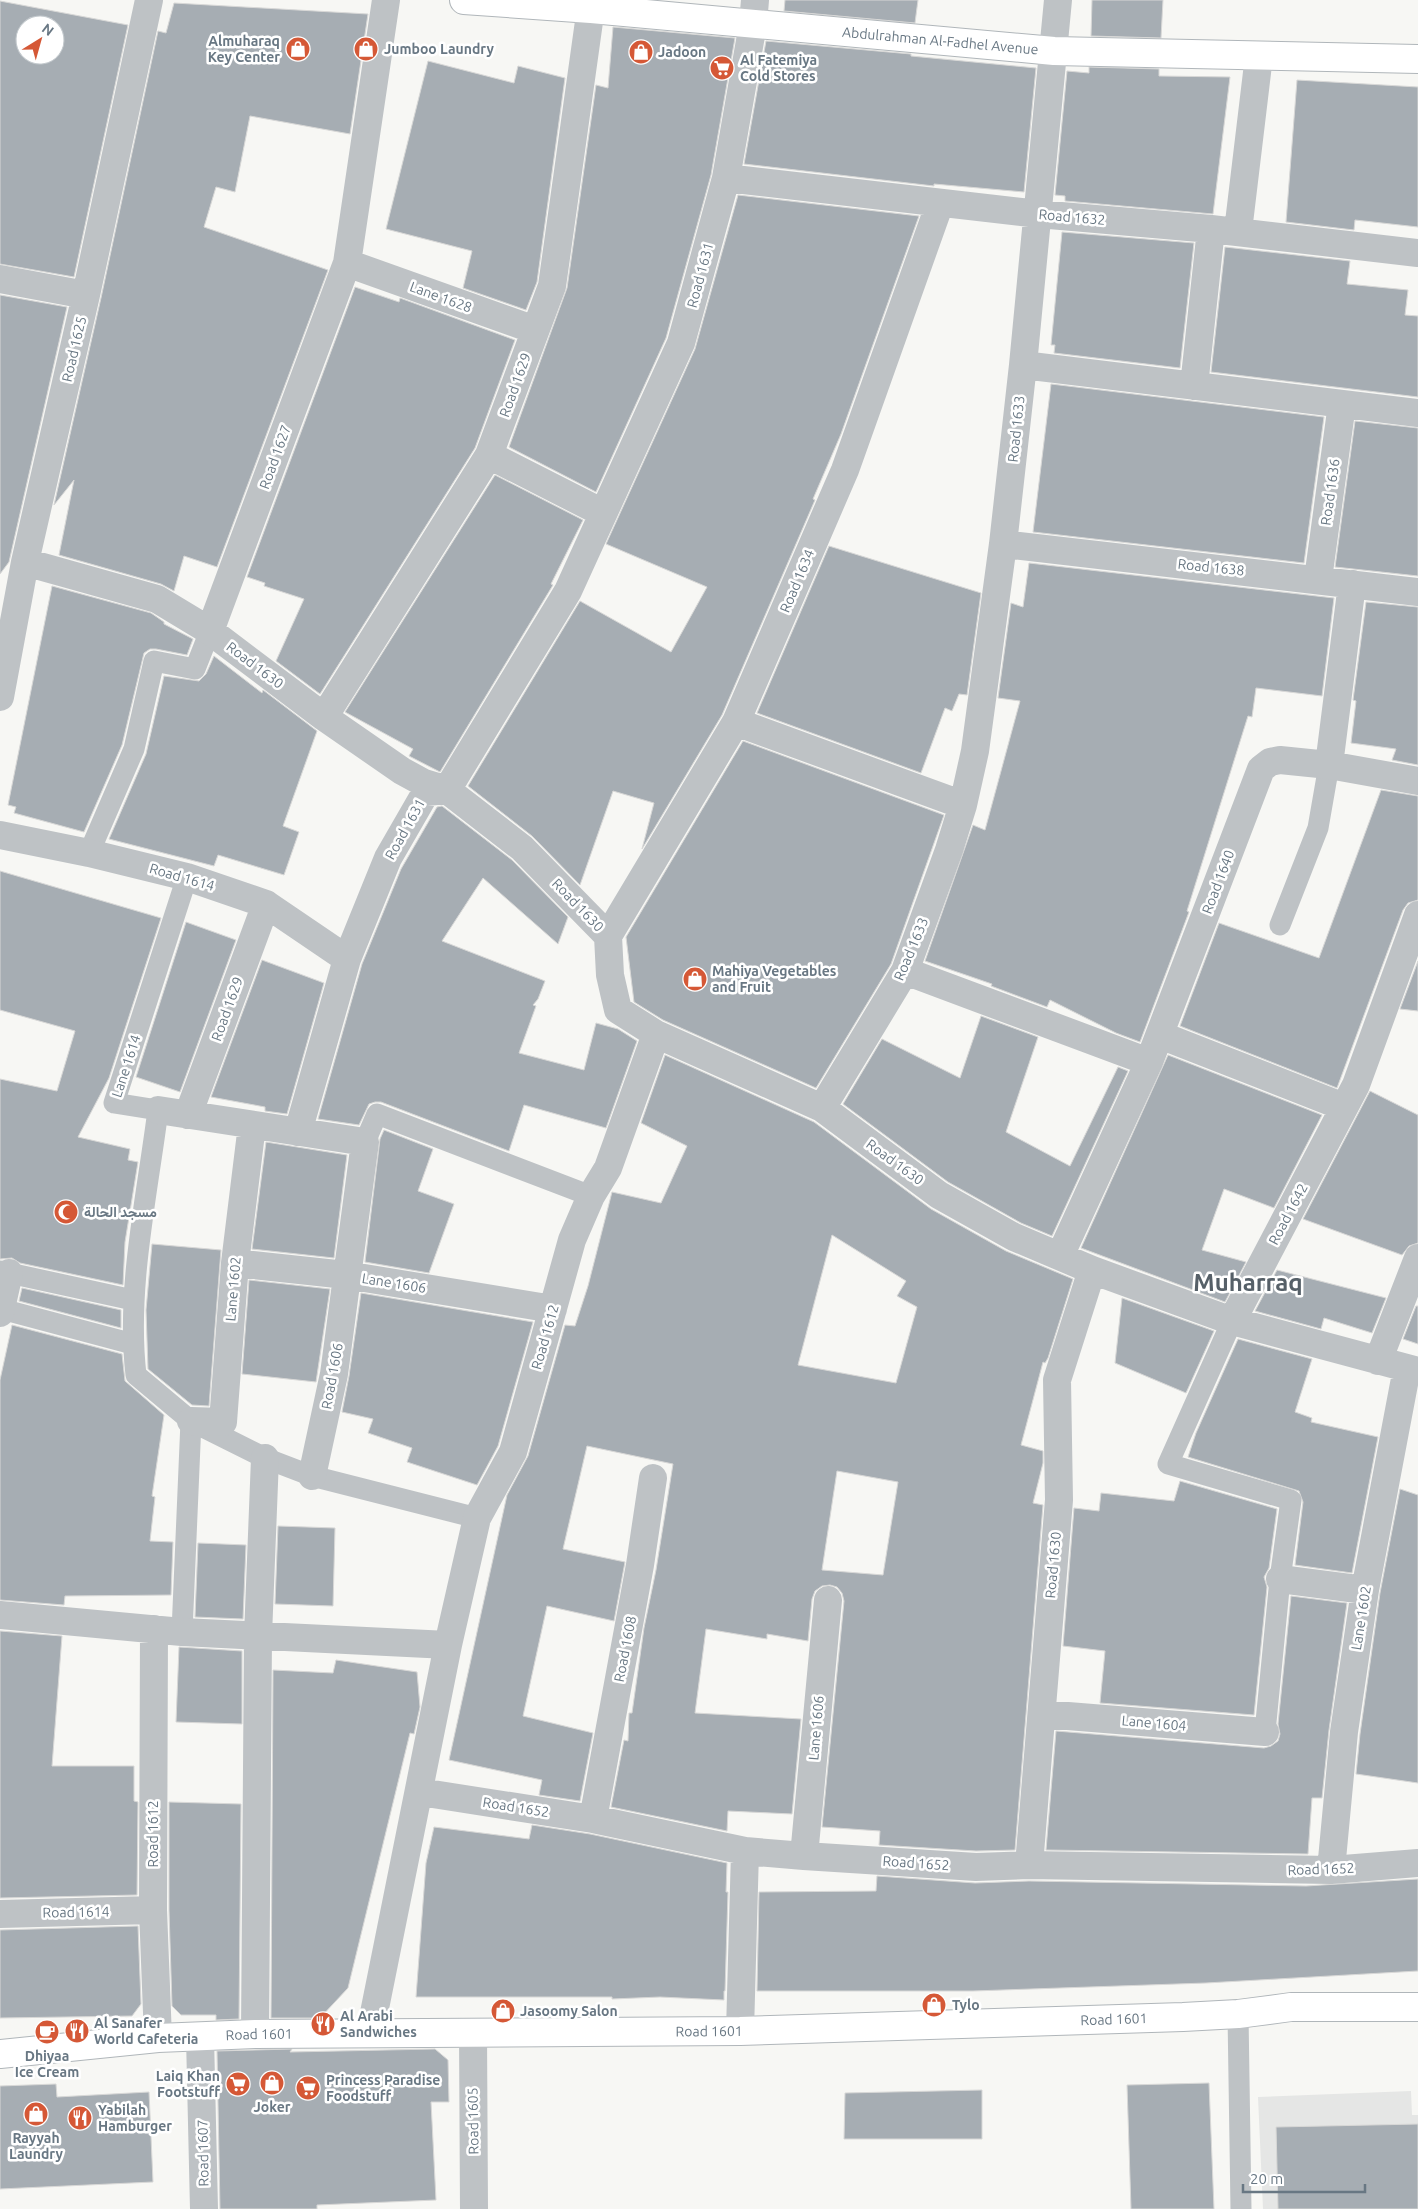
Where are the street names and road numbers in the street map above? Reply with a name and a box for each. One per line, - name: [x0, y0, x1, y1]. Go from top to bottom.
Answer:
- street label: Abdulrahman Al-Fadhel Avenue: [841, 24, 1039, 58]
- street label: Road 1632: [1038, 206, 1106, 228]
- street label: Road 1631: [684, 241, 716, 309]
- street label: Lane 1628: [408, 278, 474, 316]
- street label: Road 1625: [59, 315, 89, 383]
- street label: Road 1629: [496, 351, 534, 419]
- street label: Road 1633: [1005, 395, 1027, 463]
- street label: Road 1627: [256, 423, 294, 491]
- street label: Road 1636: [1317, 458, 1343, 526]
- street label: Road 1634: [777, 547, 818, 615]
- street label: Road 1638: [1177, 556, 1245, 578]
- street label: Road 1630: [223, 638, 287, 692]
- street label: Road 1631: [382, 796, 428, 862]
- street label: Road 1640: [1199, 848, 1238, 916]
- street label: Road 1614: [148, 860, 217, 894]
- street label: Road 1630: [549, 875, 607, 935]
- street label: Road 1633: [891, 915, 931, 983]
- street label: Road 1629: [208, 975, 246, 1043]
- street label: Lane 1614: [108, 1033, 144, 1099]
- street label: Road 1630: [863, 1136, 927, 1188]
- street label: Road 1642: [1265, 1181, 1311, 1247]
- street label: Lane 1602: [222, 1256, 244, 1322]
- street label: Lane 1606: [361, 1270, 427, 1296]
- street label: Road 1612: [528, 1303, 562, 1371]
- street label: Road 1606: [318, 1341, 346, 1410]
- street label: Road 1630: [1042, 1531, 1064, 1599]
- street label: Lane 1602: [1348, 1585, 1374, 1651]
- street label: Road 1608: [611, 1614, 639, 1683]
- street label: Lane 1606: [805, 1695, 827, 1761]
- street label: Lane 1604: [1121, 1712, 1187, 1734]
- street label: Road 1652: [482, 1794, 550, 1820]
- street label: Road 1612: [145, 1800, 161, 1868]
- street label: Road 1652: [882, 1853, 950, 1873]
- street label: Road 1652: [1287, 1860, 1355, 1878]
- street label: Road 1614: [42, 1903, 110, 1921]
- street label: Road 1601: [1080, 2010, 1148, 2028]
- street label: Road 1601: [675, 2023, 743, 2039]
- street label: Road 1601: [225, 2026, 293, 2043]
- street label: Road 1605: [464, 2087, 482, 2155]
- street label: Road 1607: [194, 2119, 212, 2187]

